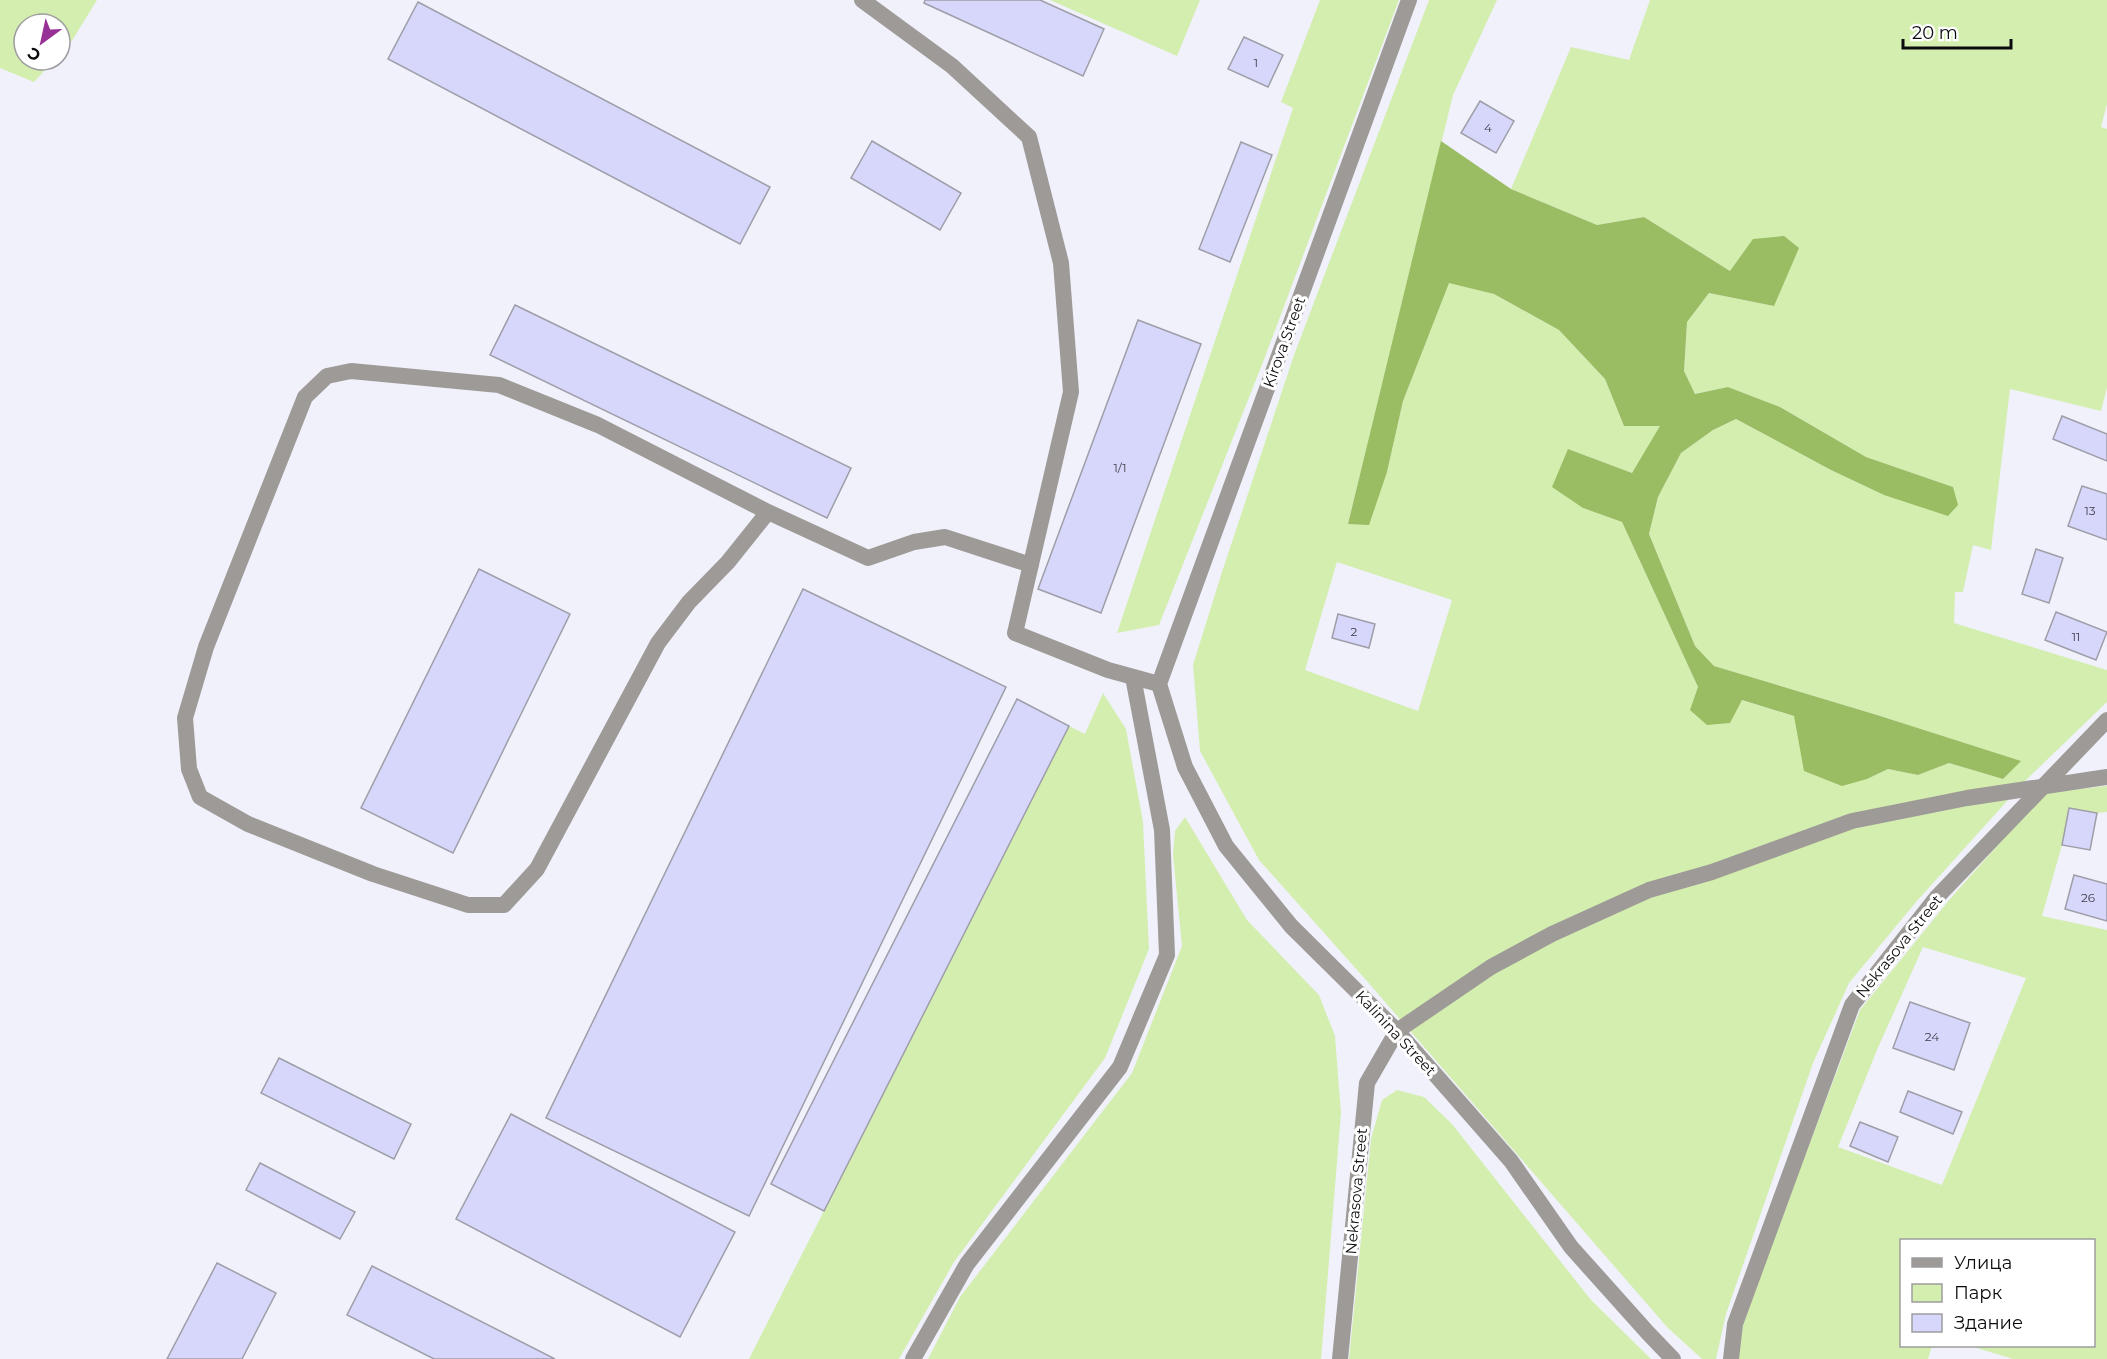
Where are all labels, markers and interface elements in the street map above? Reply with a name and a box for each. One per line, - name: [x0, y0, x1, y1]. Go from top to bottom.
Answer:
- north arrow: [12, 12, 72, 72]
- scale bar: [1903, 12, 2011, 50]
- text: 20 m: [1912, 22, 1958, 44]
- text: С: [24, 43, 44, 65]
- house number: 1: [1254, 55, 1258, 70]
- house number: 4: [1484, 120, 1492, 135]
- street label: Kirova Street: [1259, 294, 1309, 390]
- house number: 1/1: [1113, 460, 1127, 475]
- house number: 13: [2084, 503, 2096, 518]
- house number: 2: [1351, 624, 1358, 639]
- house number: 11: [2072, 629, 2080, 644]
- house number: 26: [2081, 890, 2095, 905]
- street label: Nekrasova Street: [1852, 891, 1946, 1001]
- street label: Kalinina Street: [1352, 986, 1440, 1080]
- house number: 24: [1925, 1029, 1939, 1044]
- street label: Nekrasova Street: [1341, 1127, 1371, 1255]
- legend: [1900, 1239, 2095, 1347]
- text: Улица: [1954, 1252, 2012, 1274]
- text: Парк: [1954, 1282, 2003, 1304]
- text: Здание: [1954, 1312, 2023, 1334]

